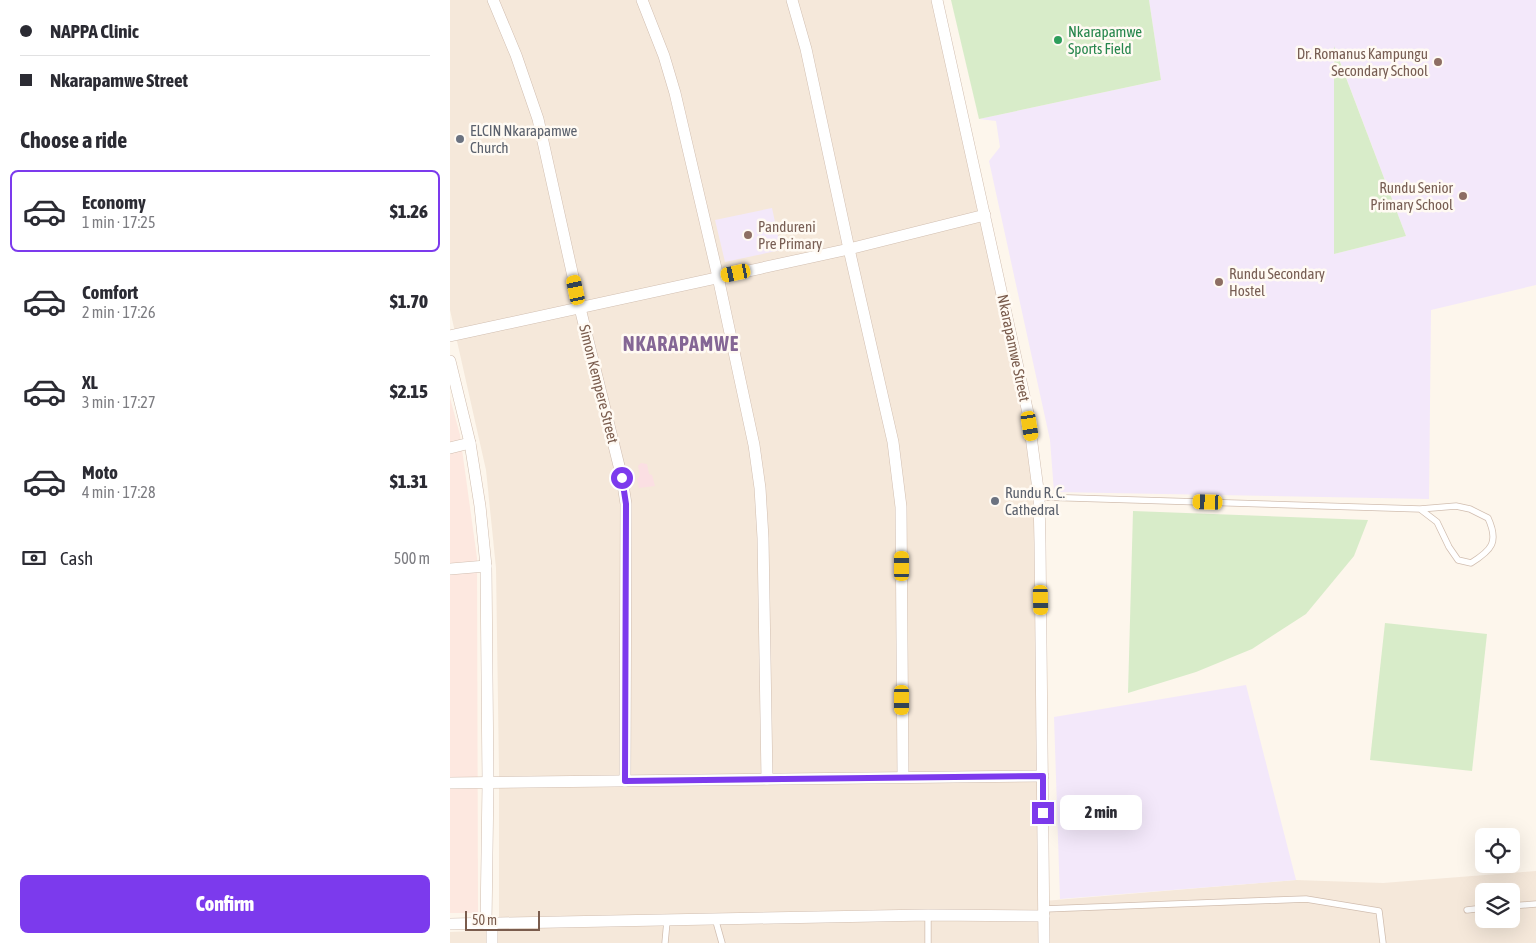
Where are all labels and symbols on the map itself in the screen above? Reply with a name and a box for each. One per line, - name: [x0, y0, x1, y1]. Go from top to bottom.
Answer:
- place label: Nkarapamwe Sports Field: [1068, 23, 1142, 57]
- marker: Nkarapamwe Sports Field: [1052, 34, 1064, 46]
- place label: Dr. Romanus Kampungu Secondary School: [1297, 45, 1428, 79]
- marker: Dr. Romanus Kampungu Secondary School: [1432, 56, 1444, 68]
- place label: ELCIN Nkarapamwe Church: [470, 122, 578, 156]
- marker: ELCIN Nkarapamwe Church: [454, 133, 466, 145]
- place label: Rundu Senior Primary School: [1370, 179, 1454, 213]
- marker: Rundu Senior Primary School: [1457, 190, 1469, 202]
- place label: Pandureni Pre Primary: [758, 218, 822, 252]
- marker: Pandureni Pre Primary: [742, 229, 754, 241]
- car: [719, 263, 752, 283]
- place label: Rundu Secondary Hostel: [1229, 265, 1325, 299]
- car: [565, 274, 586, 306]
- marker: Rundu Secondary Hostel: [1213, 276, 1225, 288]
- street label: Nkarapamwe Street: [994, 293, 1034, 403]
- street label: Simon Kempere Street: [576, 323, 622, 445]
- district label: NKARAPAMWE: [623, 332, 739, 355]
- car: [1020, 410, 1039, 442]
- route start: [611, 467, 633, 489]
- place label: Rundu R. C. Cathedral: [1005, 484, 1065, 518]
- car: [1192, 494, 1223, 510]
- marker: Rundu R. C. Cathedral: [989, 495, 1001, 507]
- car: [894, 551, 909, 581]
- car: [1033, 585, 1048, 615]
- car: [894, 685, 909, 715]
- callout: 2 min: [1060, 796, 1143, 830]
- route end: [1032, 802, 1054, 824]
- scale bar: [465, 908, 540, 931]

